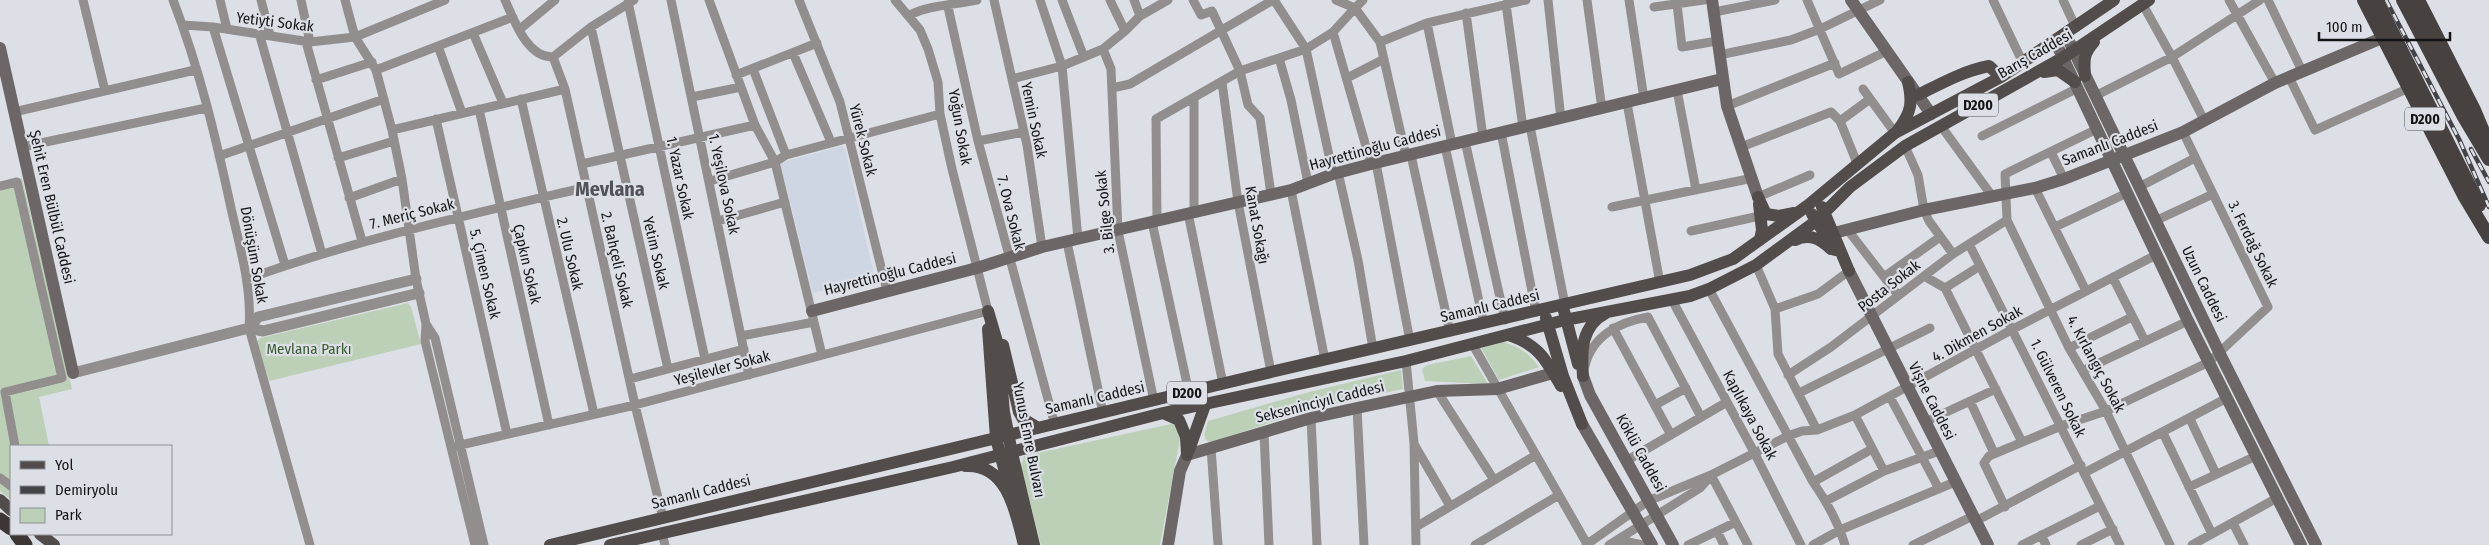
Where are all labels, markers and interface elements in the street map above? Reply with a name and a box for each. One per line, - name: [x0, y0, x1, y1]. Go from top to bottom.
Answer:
- street label: Yetiyti Sokak: [235, 8, 315, 36]
- scale bar: [2319, 10, 2450, 42]
- text: 100 m: [2326, 18, 2363, 36]
- street label: Barış Caddesi: [1995, 25, 2075, 83]
- street label: Yemin Sokak: [1017, 80, 1051, 160]
- street label: Yoğun Sokak: [944, 87, 976, 167]
- road number: D200: [1958, 94, 1998, 116]
- street label: Yürek Sokak: [845, 102, 881, 178]
- road number: D200: [2405, 108, 2445, 130]
- street label: Samanlı Caddesi: [2059, 116, 2161, 170]
- street label: Hayrettinoğlu Caddesi: [1307, 122, 1443, 174]
- street label: Şehit Eren Bülbül Caddesi: [26, 128, 78, 286]
- street label: 1. Yeşilova Sokak: [705, 132, 743, 236]
- street label: 1. Yazar Sokak: [662, 135, 698, 221]
- street label: 3. Bilge Sokak: [1092, 169, 1118, 255]
- street label: 7. Ova Sokak: [993, 174, 1029, 252]
- district label: Mevlana: [575, 177, 645, 201]
- street label: Kanat Sokağı: [1241, 185, 1273, 265]
- street label: 7. Meriç Sokak: [368, 195, 456, 233]
- street label: 3. Ferdağ Sokak: [2224, 198, 2282, 290]
- street label: Dönüşüm Sokak: [237, 205, 271, 305]
- street label: 2. Bahçeli Sokak: [597, 210, 637, 310]
- street label: Yetim Sokak: [639, 215, 673, 291]
- street label: 2. Ulu Sokak: [553, 216, 587, 292]
- street label: Çapkın Sokak: [509, 222, 545, 306]
- street label: 5. Çimen Sokak: [466, 227, 504, 321]
- street label: Uzun Caddesi: [2178, 243, 2230, 325]
- street label: Hayrettinoğlu Caddesi: [822, 249, 958, 299]
- street label: Posta Sokak: [1854, 256, 1924, 316]
- street label: Samanlı Caddesi: [1439, 286, 1541, 326]
- street label: 4. Dikmen Sokak: [1929, 302, 2025, 366]
- street label: 4. Kırlangıç Sokak: [2063, 312, 2129, 416]
- street label: 1. Gülveren Sokak: [2026, 336, 2090, 440]
- park label: Mevlana Parkı: [266, 340, 352, 358]
- street label: Yeşilevler Sokak: [672, 347, 772, 389]
- street label: Vişne Caddesi: [1905, 359, 1959, 443]
- street label: Kaplıkaya Sokak: [1719, 367, 1781, 463]
- street label: Sekseninciyıl Caddesi: [1254, 377, 1386, 427]
- street label: Samanlı Caddesi: [1044, 378, 1146, 418]
- street label: Yunus Emre Bulvarı: [1009, 381, 1049, 499]
- road number: D200: [1167, 382, 1207, 404]
- street label: Köklü Caddesi: [1612, 411, 1670, 495]
- legend: [10, 445, 172, 535]
- text: Yol: [55, 456, 73, 474]
- street label: Samanlı Caddesi: [650, 471, 752, 513]
- text: Demiryolu: [55, 481, 118, 499]
- text: Park: [55, 506, 82, 524]

